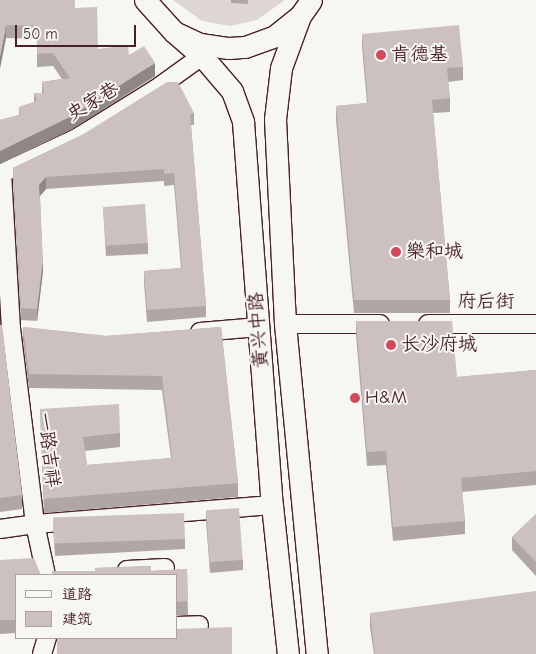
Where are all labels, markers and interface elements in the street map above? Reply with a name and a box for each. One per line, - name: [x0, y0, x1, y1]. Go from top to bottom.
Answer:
- scale bar: [18, 15, 139, 47]
- text: 50 m: [23, 25, 58, 43]
- place label: 肯德基: [391, 44, 448, 66]
- marker: 肯德基: [375, 49, 387, 61]
- street label: 史家巷: [63, 78, 123, 126]
- place label: 樂和城: [406, 241, 463, 263]
- marker: 樂和城: [390, 246, 402, 258]
- street label: 黄兴中路: [245, 291, 273, 369]
- street label: 府后街: [458, 291, 514, 313]
- place label: 长沙府城: [401, 334, 477, 356]
- marker: 长沙府城: [385, 339, 397, 351]
- place label: H&M: [365, 387, 407, 409]
- marker: H&M: [349, 392, 361, 404]
- street label: 一路吉祥: [32, 411, 64, 489]
- legend: [15, 574, 178, 639]
- text: 道路: [62, 585, 92, 603]
- text: 建筑: [62, 610, 92, 628]

